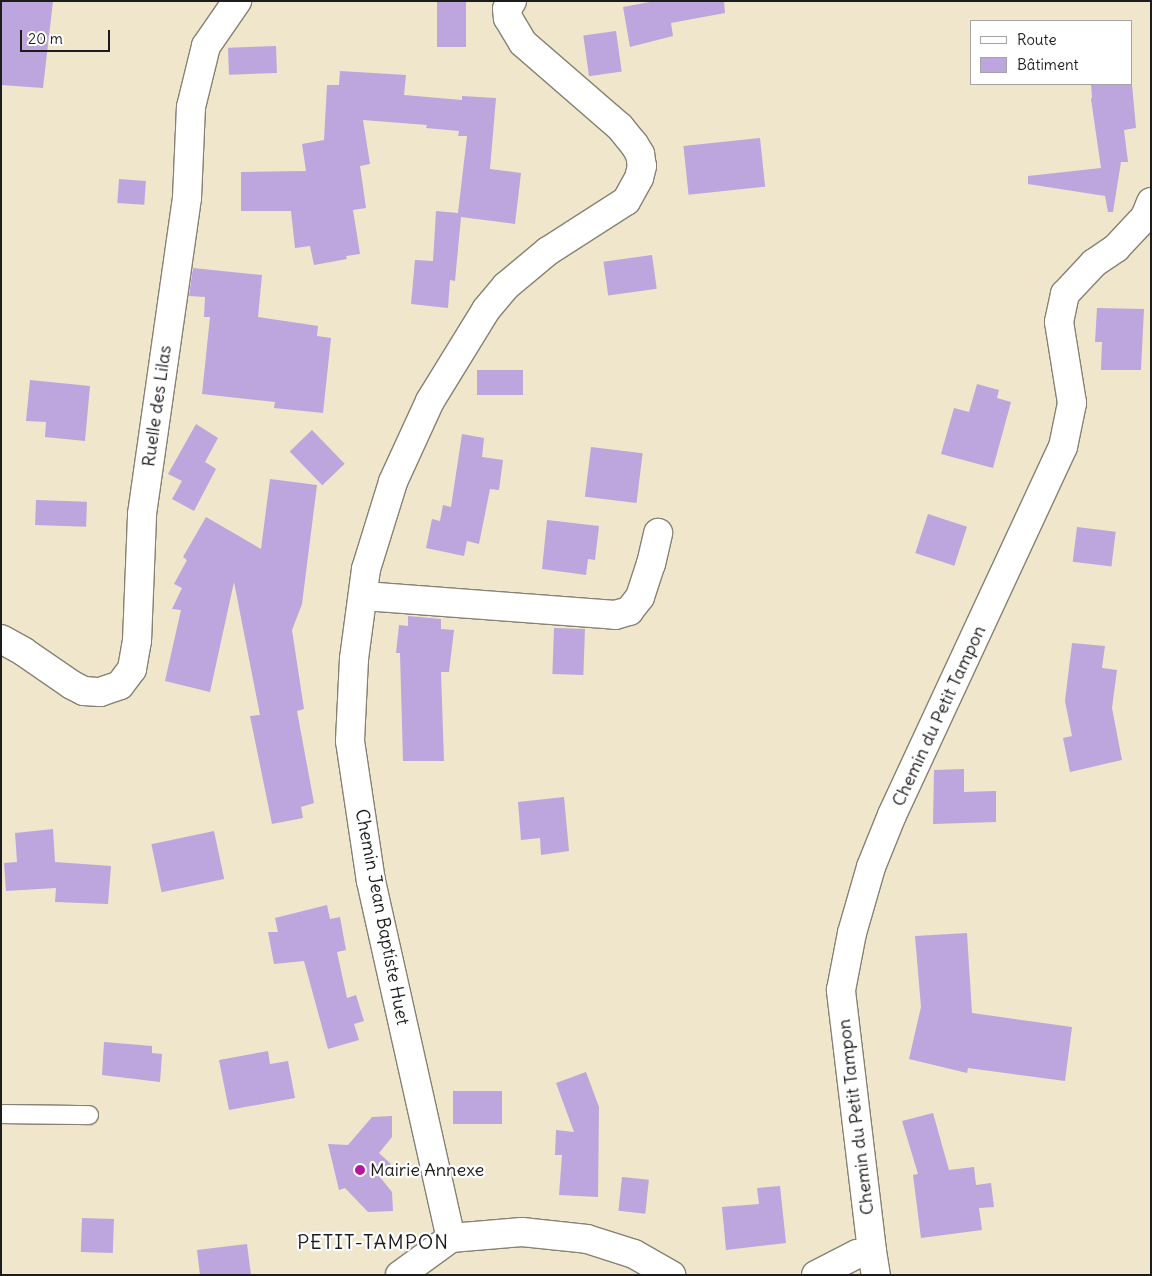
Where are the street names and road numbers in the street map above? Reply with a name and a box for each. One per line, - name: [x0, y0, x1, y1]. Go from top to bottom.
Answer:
- street label: Ruelle des Lilas: [138, 344, 176, 468]
- street label: Chemin du Petit Tampon: [888, 622, 990, 810]
- street label: Chemin Jean Baptiste Huet: [350, 807, 414, 1027]
- street label: Chemin du Petit Tampon: [833, 1018, 879, 1216]

